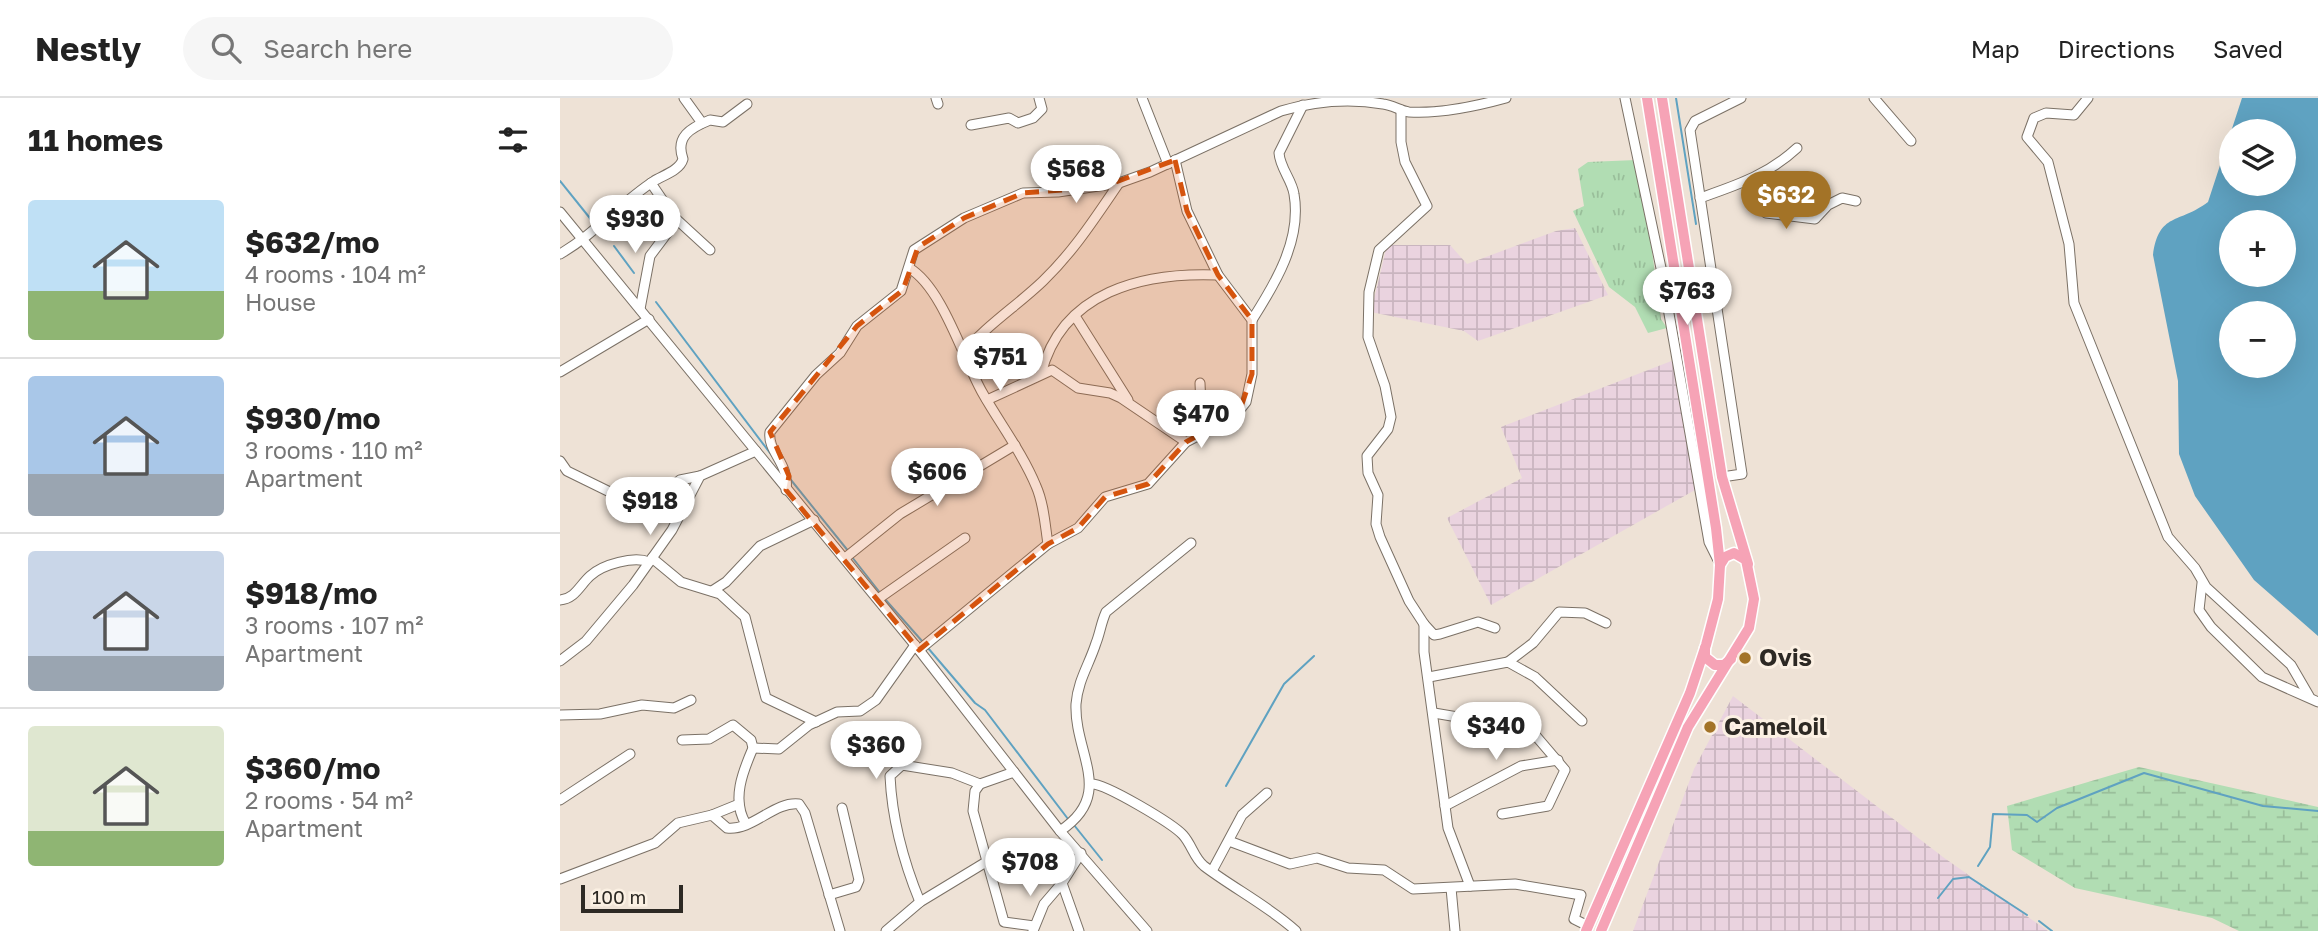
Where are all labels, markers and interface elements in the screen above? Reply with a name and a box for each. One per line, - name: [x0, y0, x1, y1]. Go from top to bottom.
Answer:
- search box: [183, 17, 673, 80]
- text: Nestly: [35, 29, 141, 68]
- icon: search: [207, 29, 245, 67]
- text: Search here: [263, 33, 412, 64]
- text: Map: [1971, 34, 2020, 63]
- text: Directions: [2058, 34, 2175, 63]
- text: Saved: [2213, 34, 2283, 63]
- map controls: [2219, 119, 2296, 378]
- button: layers: [2219, 119, 2296, 196]
- icon: filters: [494, 121, 532, 159]
- text: 11 homes: [28, 122, 163, 158]
- pin: $568: [1035, 146, 1117, 205]
- text: $568: [1047, 154, 1105, 182]
- pin: $632: [1745, 172, 1827, 231]
- text: $632: [1757, 180, 1815, 208]
- pin: $930: [594, 195, 676, 255]
- text: $930: [606, 204, 665, 232]
- button: +: [2219, 210, 2296, 287]
- text: $632/mo: [245, 224, 379, 260]
- icon: home: [84, 228, 168, 312]
- text: 4 rooms · 104 m²: [245, 260, 426, 288]
- pin: $763: [1646, 268, 1728, 327]
- text: $763: [1659, 276, 1715, 304]
- text: House: [245, 288, 316, 316]
- button: −: [2219, 301, 2296, 378]
- pin: $751: [959, 334, 1041, 393]
- text: $751: [973, 342, 1027, 370]
- pin: $470: [1160, 390, 1242, 450]
- text: $470: [1172, 399, 1230, 427]
- text: $930/mo: [245, 400, 381, 436]
- icon: home: [84, 404, 168, 488]
- text: 3 rooms · 110 m²: [245, 436, 422, 464]
- pin: $606: [896, 448, 978, 508]
- text: $606: [907, 457, 967, 485]
- text: Apartment: [245, 464, 363, 492]
- pin: $918: [609, 478, 691, 537]
- text: $918: [622, 486, 678, 514]
- text: $918/mo: [245, 575, 377, 611]
- icon: home: [84, 579, 168, 663]
- text: 3 rooms · 107 m²: [245, 611, 423, 639]
- text: Apartment: [245, 639, 363, 667]
- place label: Ovis: [1759, 642, 1812, 671]
- marker: Ovis: [1737, 650, 1753, 666]
- pin: $340: [1455, 702, 1537, 762]
- text: $340: [1467, 711, 1525, 739]
- place label: Cameloil: [1724, 711, 1827, 740]
- marker: Cameloil: [1702, 719, 1718, 735]
- pin: $360: [835, 722, 917, 781]
- text: $360: [847, 730, 906, 758]
- text: $360/mo: [245, 750, 381, 786]
- icon: home: [84, 754, 168, 838]
- text: 2 rooms · 54 m²: [245, 786, 413, 814]
- text: Apartment: [245, 814, 363, 842]
- pin: $708: [989, 838, 1071, 898]
- text: $708: [1001, 847, 1059, 875]
- scale bar: [581, 882, 682, 914]
- text: 100 m: [592, 885, 646, 908]

